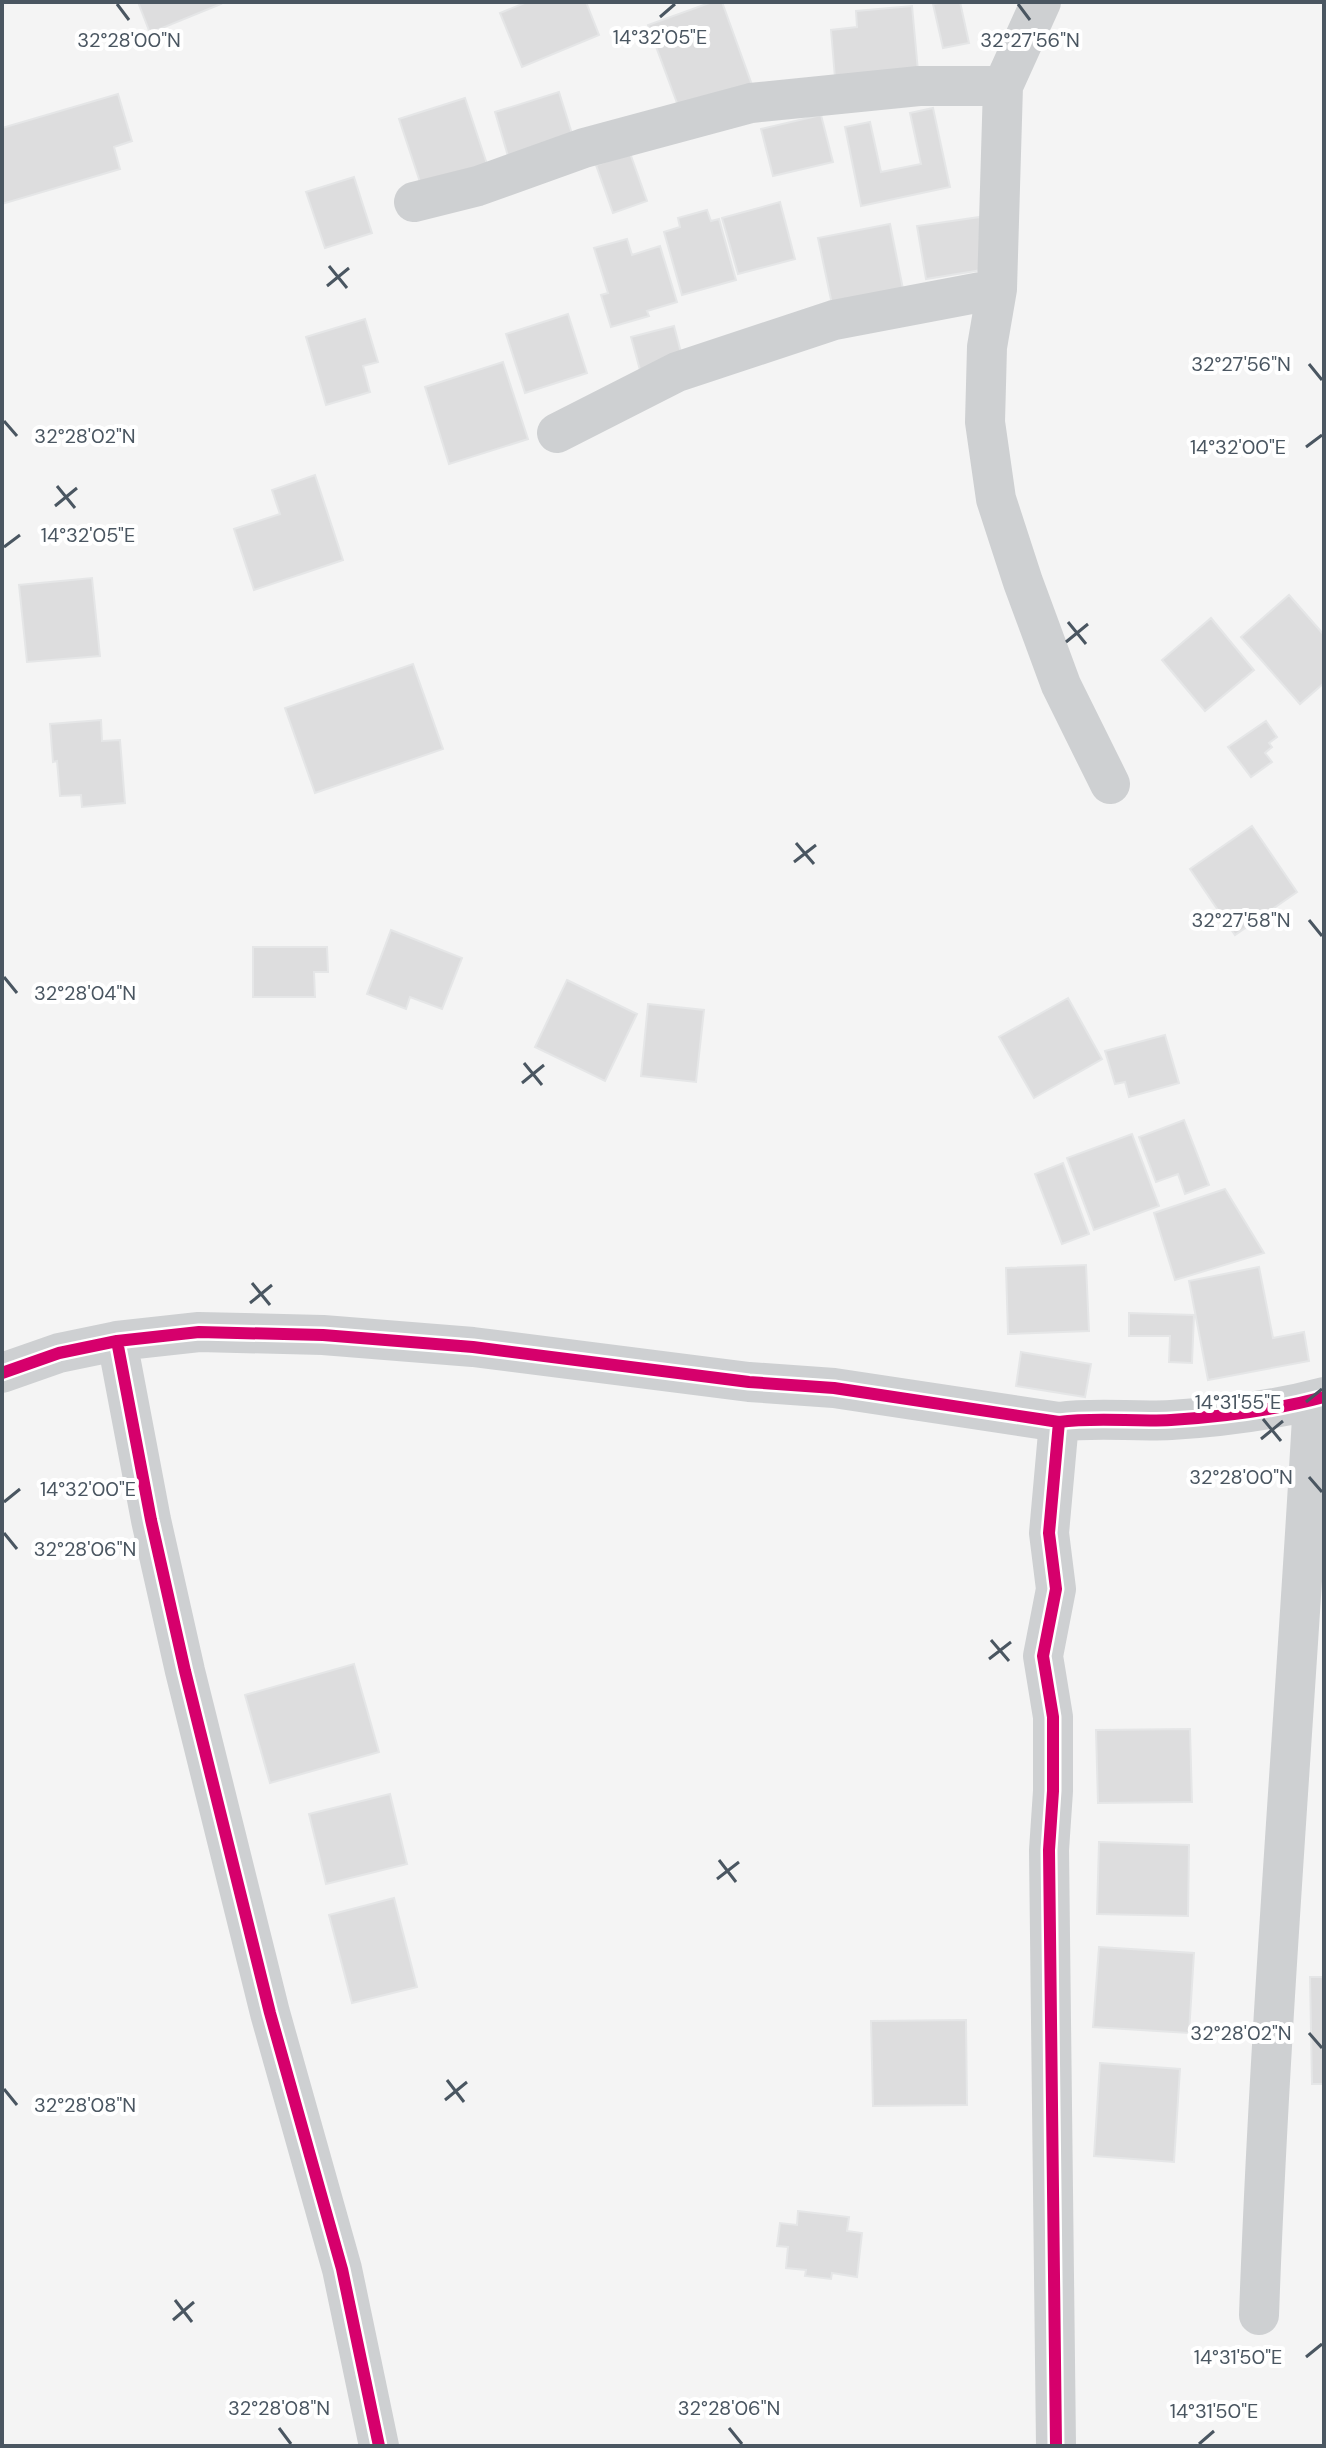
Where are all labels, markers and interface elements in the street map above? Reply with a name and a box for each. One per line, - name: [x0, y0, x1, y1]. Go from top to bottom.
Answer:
- text: 14°32'05"E: [613, 24, 707, 50]
- text: 32°28'00"N: [77, 27, 181, 53]
- text: 32°27'56"N: [980, 27, 1080, 53]
- text: 32°27'56"N: [1191, 351, 1291, 377]
- text: 32°28'02"N: [34, 423, 136, 449]
- text: 14°32'00"E: [1190, 434, 1286, 460]
- text: 14°32'05"E: [41, 522, 135, 548]
- text: 32°27'58"N: [1191, 907, 1291, 933]
- text: 32°28'04"N: [34, 980, 136, 1006]
- text: 14°31'55"E: [1195, 1389, 1281, 1415]
- text: 32°28'00"N: [1189, 1464, 1293, 1490]
- text: 14°32'00"E: [40, 1476, 136, 1502]
- text: 32°28'06"N: [34, 1536, 136, 1562]
- text: 32°28'02"N: [1190, 2020, 1292, 2046]
- text: 32°28'08"N: [34, 2092, 136, 2118]
- text: 14°31'50"E: [1194, 2344, 1282, 2370]
- text: 32°28'08"N: [228, 2395, 330, 2421]
- text: 32°28'06"N: [678, 2395, 780, 2421]
- text: 14°31'50"E: [1170, 2398, 1258, 2424]

